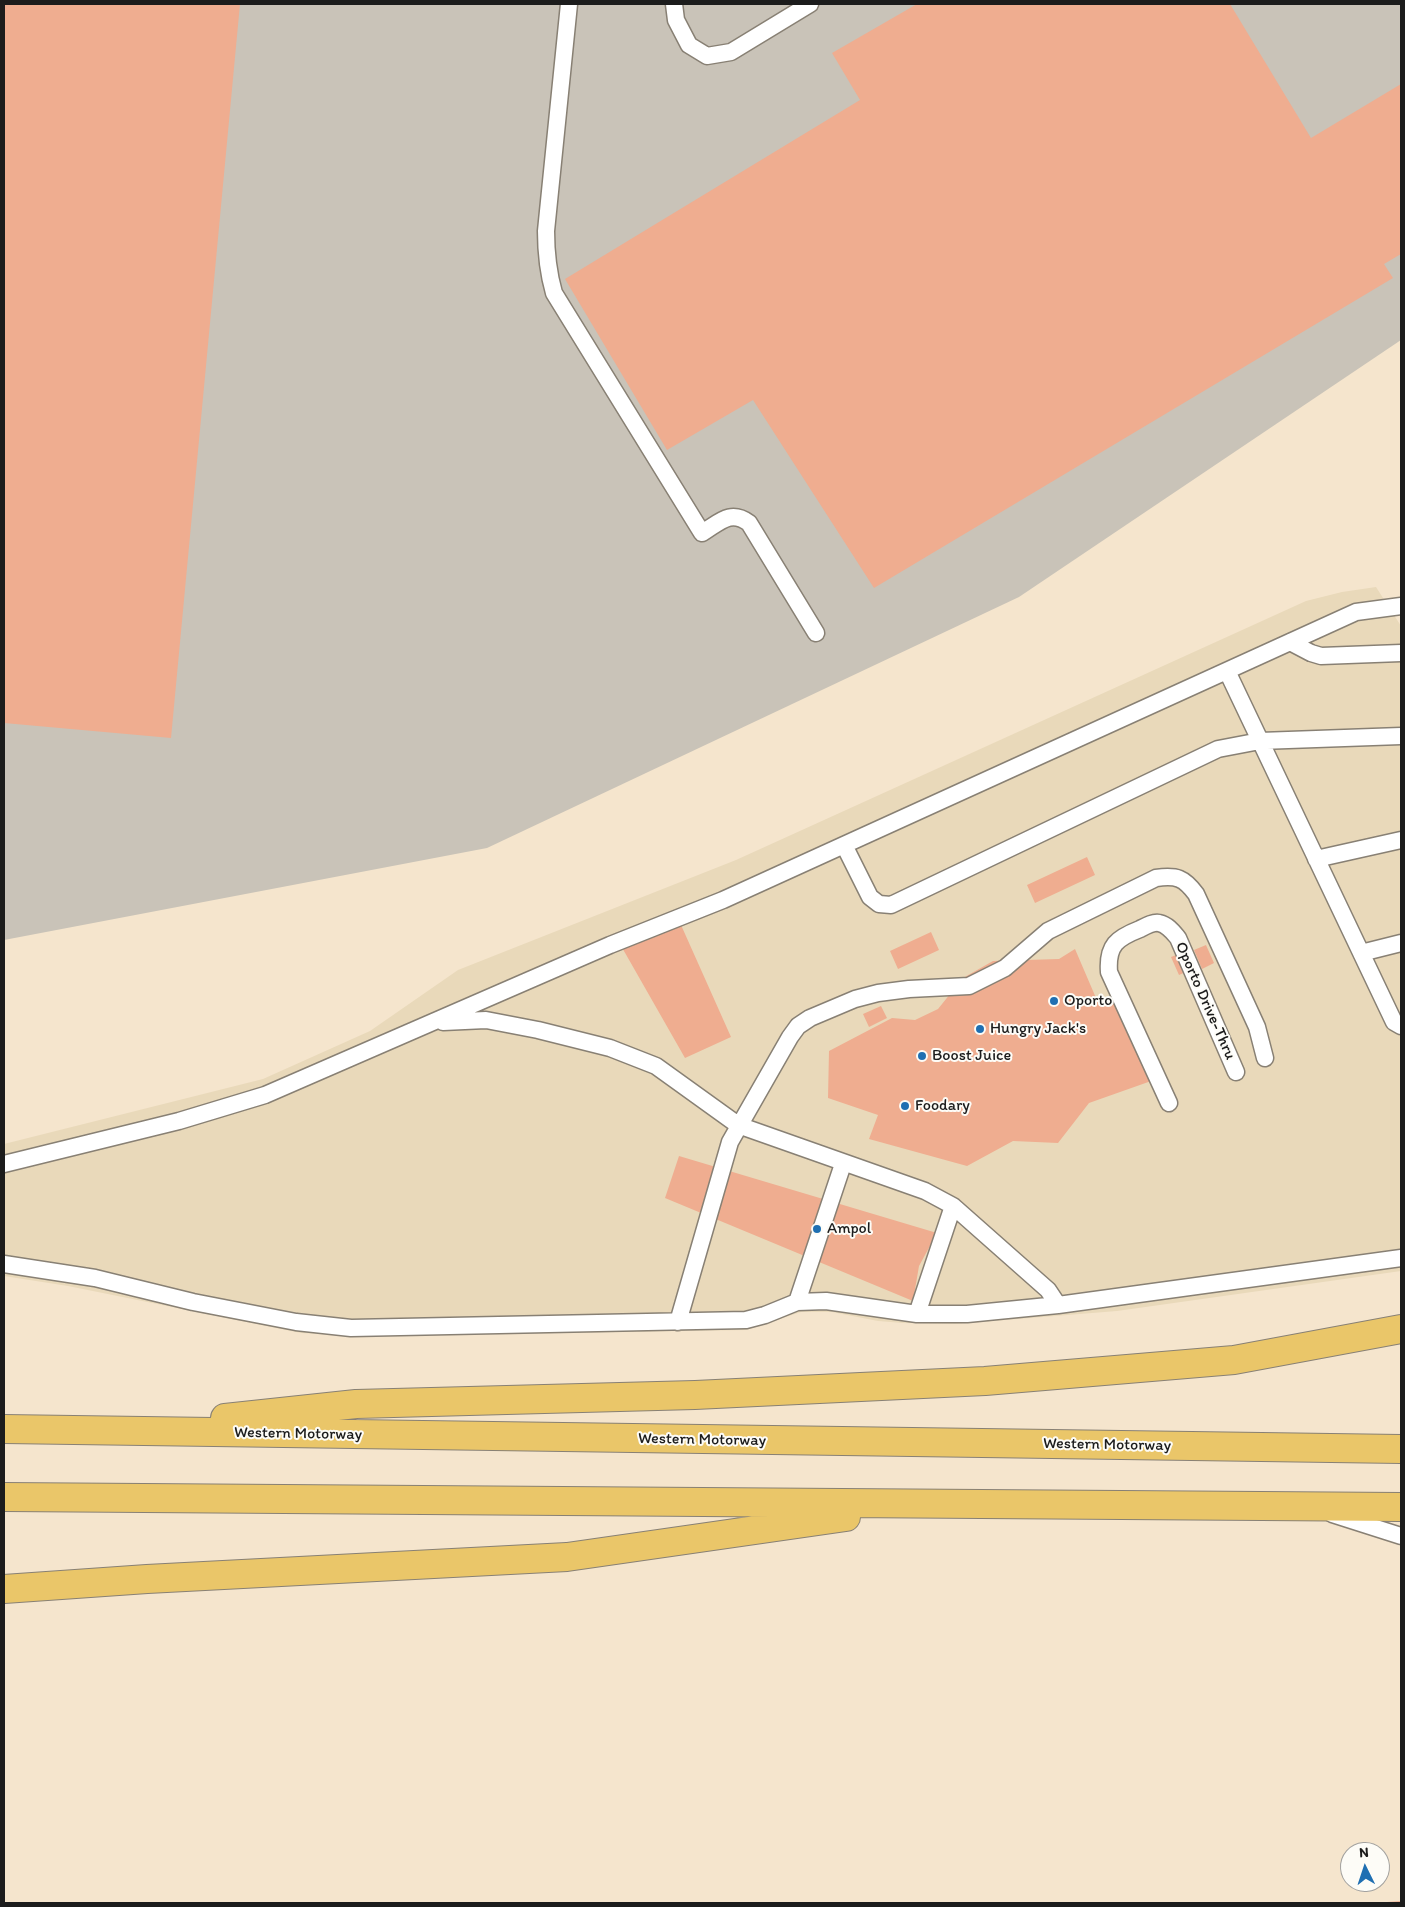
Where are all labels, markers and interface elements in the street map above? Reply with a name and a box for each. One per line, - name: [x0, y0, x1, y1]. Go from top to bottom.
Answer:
- street label: Oporto Drive-Thru: [1170, 939, 1240, 1063]
- place label: Oporto: [1064, 991, 1112, 1011]
- marker: Oporto: [1048, 995, 1060, 1007]
- place label: Hungry Jack's: [990, 1019, 1086, 1039]
- marker: Hungry Jack's: [974, 1023, 986, 1035]
- place label: Boost Juice: [932, 1046, 1011, 1066]
- marker: Boost Juice: [916, 1050, 928, 1062]
- place label: Foodary: [915, 1096, 970, 1116]
- marker: Foodary: [899, 1100, 911, 1112]
- place label: Ampol: [827, 1219, 871, 1239]
- marker: Ampol: [811, 1223, 823, 1235]
- street label: Western Motorway: [234, 1423, 362, 1445]
- street label: Western Motorway: [638, 1429, 766, 1451]
- street label: Western Motorway: [1043, 1434, 1171, 1456]
- north arrow: [1340, 1842, 1390, 1892]
- text: N: [1359, 1844, 1369, 1861]

